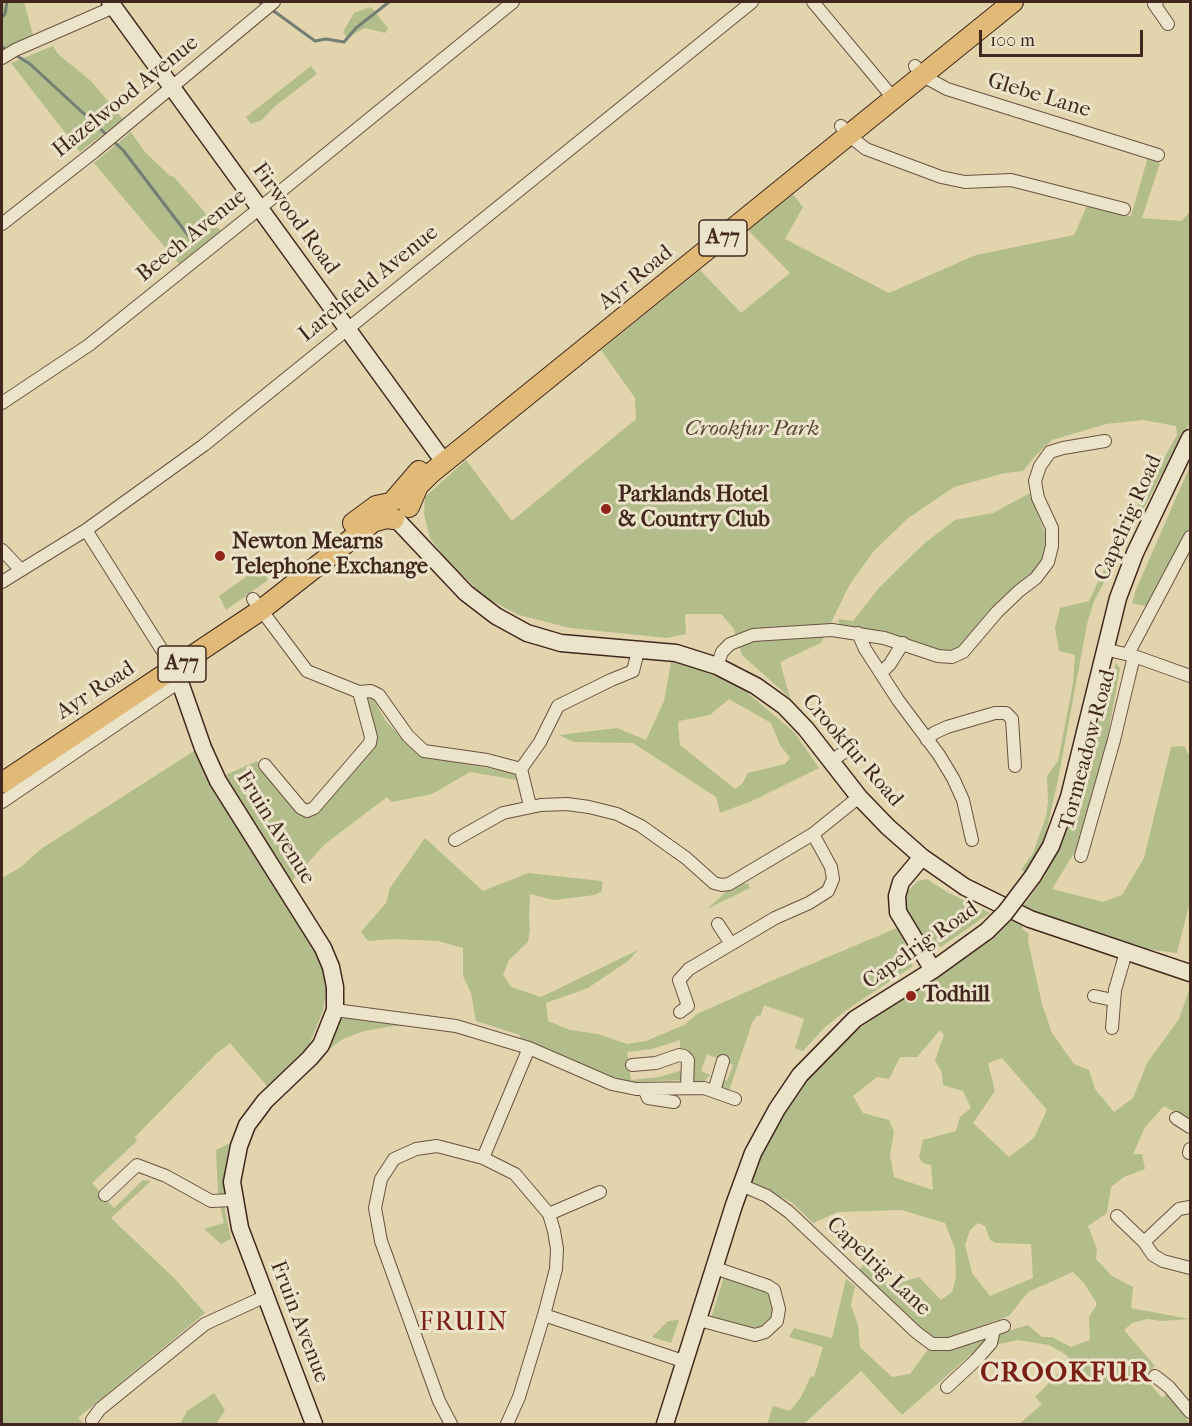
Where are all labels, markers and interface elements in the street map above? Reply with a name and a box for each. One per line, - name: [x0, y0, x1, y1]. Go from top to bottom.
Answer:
- scale bar: [982, 18, 1146, 56]
- street label: Hazelwood Avenue: [48, 30, 204, 164]
- text: 100 m: [990, 30, 1035, 51]
- street label: Glebe Lane: [984, 68, 1094, 124]
- street label: Firwood Road: [246, 158, 344, 280]
- street label: Beech Avenue: [132, 184, 252, 288]
- street label: Larchfield Avenue: [294, 220, 444, 348]
- road number: A77: [699, 220, 747, 256]
- street label: Ayr Road: [593, 240, 679, 316]
- park label: Crookfur Park: [685, 417, 819, 443]
- street label: Capelrig Road: [1089, 451, 1169, 585]
- place label: Parklands Hotel & Country Club: [618, 483, 770, 534]
- marker: Parklands Hotel & Country Club: [599, 502, 613, 516]
- place label: Newton Mearns Telephone Exchange: [232, 530, 428, 582]
- marker: Newton Mearns Telephone Exchange: [213, 549, 227, 563]
- road number: A77: [158, 646, 206, 682]
- street label: Ayr Road: [52, 656, 140, 726]
- street label: Tormeadow Road: [1054, 667, 1122, 833]
- street label: Crookfur Road: [796, 689, 908, 813]
- street label: Fruin Avenue: [230, 766, 320, 890]
- street label: Capelrig Road: [858, 896, 984, 996]
- place label: Todhill: [923, 983, 990, 1009]
- marker: Todhill: [904, 989, 918, 1003]
- street label: Capelrig Lane: [820, 1212, 936, 1322]
- street label: Fruin Avenue: [264, 1257, 334, 1387]
- district label: FRUIN: [419, 1308, 509, 1340]
- district label: CROOKFUR: [980, 1357, 1152, 1391]

